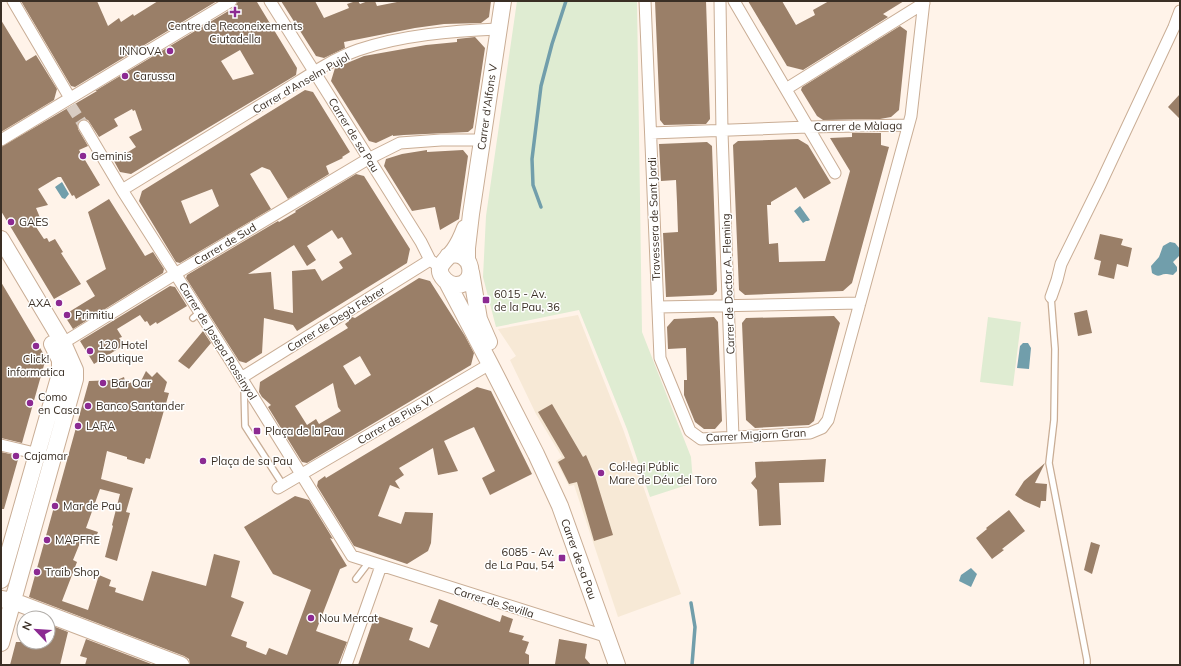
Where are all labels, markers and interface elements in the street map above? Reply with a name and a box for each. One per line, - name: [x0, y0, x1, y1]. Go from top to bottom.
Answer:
- marker: Centre de Reconeixements Ciutadella: [229, 6, 241, 18]
- place label: Centre de Reconeixements Ciutadella: [168, 19, 302, 46]
- place label: INNOVA: [119, 44, 162, 58]
- marker: INNOVA: [165, 46, 175, 56]
- street label: Carrer d'Anselm Pujol: [250, 49, 352, 117]
- street label: Carrer d'Alfons V: [474, 63, 500, 151]
- place label: Carussa: [133, 69, 175, 83]
- marker: Carussa: [120, 71, 130, 81]
- street label: Carrer de sa Pau: [326, 95, 382, 175]
- street label: Carrer de Màlaga: [814, 118, 902, 134]
- place label: Geminis: [91, 149, 132, 163]
- marker: Geminis: [78, 151, 88, 161]
- street label: Travessera de Sant Jordi: [645, 157, 663, 281]
- street label: Carrer de Doctor A. Fleming: [719, 213, 737, 355]
- place label: GAES: [19, 215, 48, 229]
- marker: GAES: [6, 217, 16, 227]
- street label: Carrer de Sud: [191, 220, 259, 268]
- street label: Carrer de Josepa Rossinyol: [176, 280, 260, 402]
- street label: Carrer de Degà Febrer: [284, 283, 388, 355]
- place label: 6015 - Av. de la Pau, 36: [494, 287, 560, 314]
- marker: 6015 - Av. de la Pau, 36: [481, 295, 491, 305]
- place label: AXA: [28, 296, 51, 310]
- marker: AXA: [54, 298, 64, 308]
- place label: Primitiu: [75, 308, 114, 322]
- marker: Primitiu: [62, 310, 72, 320]
- place label: 120 Hotel Boutique: [98, 338, 148, 365]
- marker: Click! informatica: [31, 341, 41, 351]
- marker: 120 Hotel Boutique: [85, 346, 95, 356]
- place label: Click! informatica: [7, 352, 65, 379]
- place label: Bar Oar: [111, 376, 151, 390]
- marker: Bar Oar: [98, 378, 108, 388]
- place label: Como en Casa: [38, 390, 79, 417]
- street label: Carrer de Pius VI: [355, 393, 435, 447]
- marker: Como en Casa: [25, 398, 35, 408]
- place label: Banco Santander: [96, 399, 184, 413]
- marker: Banco Santander: [83, 401, 93, 411]
- place label: LARA: [86, 419, 115, 433]
- marker: LARA: [73, 421, 83, 431]
- place label: Plaça de la Pau: [265, 424, 344, 438]
- street label: Carrer Migjorn Gran: [705, 425, 807, 445]
- marker: Plaça de la Pau: [252, 426, 262, 436]
- place label: Cajamar: [24, 449, 67, 463]
- marker: Cajamar: [11, 451, 21, 461]
- place label: Plaça de sa Pau: [211, 454, 292, 468]
- marker: Plaça de sa Pau: [198, 456, 208, 466]
- place label: Col·legi Públic Mare de Déu del Toro: [609, 460, 717, 487]
- marker: Col·legi Públic Mare de Déu del Toro: [596, 468, 606, 478]
- place label: Mar de Pau: [63, 499, 121, 513]
- marker: Mar de Pau: [50, 501, 60, 511]
- street label: Carrer de sa Pau: [558, 517, 600, 601]
- place label: MAPFRE: [55, 533, 100, 547]
- marker: MAPFRE: [42, 535, 52, 545]
- place label: 6085 - Av. de La Pau, 54: [485, 545, 554, 572]
- marker: 6085 - Av. de La Pau, 54: [557, 553, 567, 563]
- place label: Traib Shop: [45, 565, 100, 579]
- marker: Traib Shop: [32, 567, 42, 577]
- street label: Carrer de Sevilla: [452, 583, 536, 621]
- north arrow: [16, 610, 56, 650]
- place label: Nou Mercat: [319, 611, 378, 625]
- marker: Nou Mercat: [306, 613, 316, 623]
- text: N: [19, 619, 35, 632]

